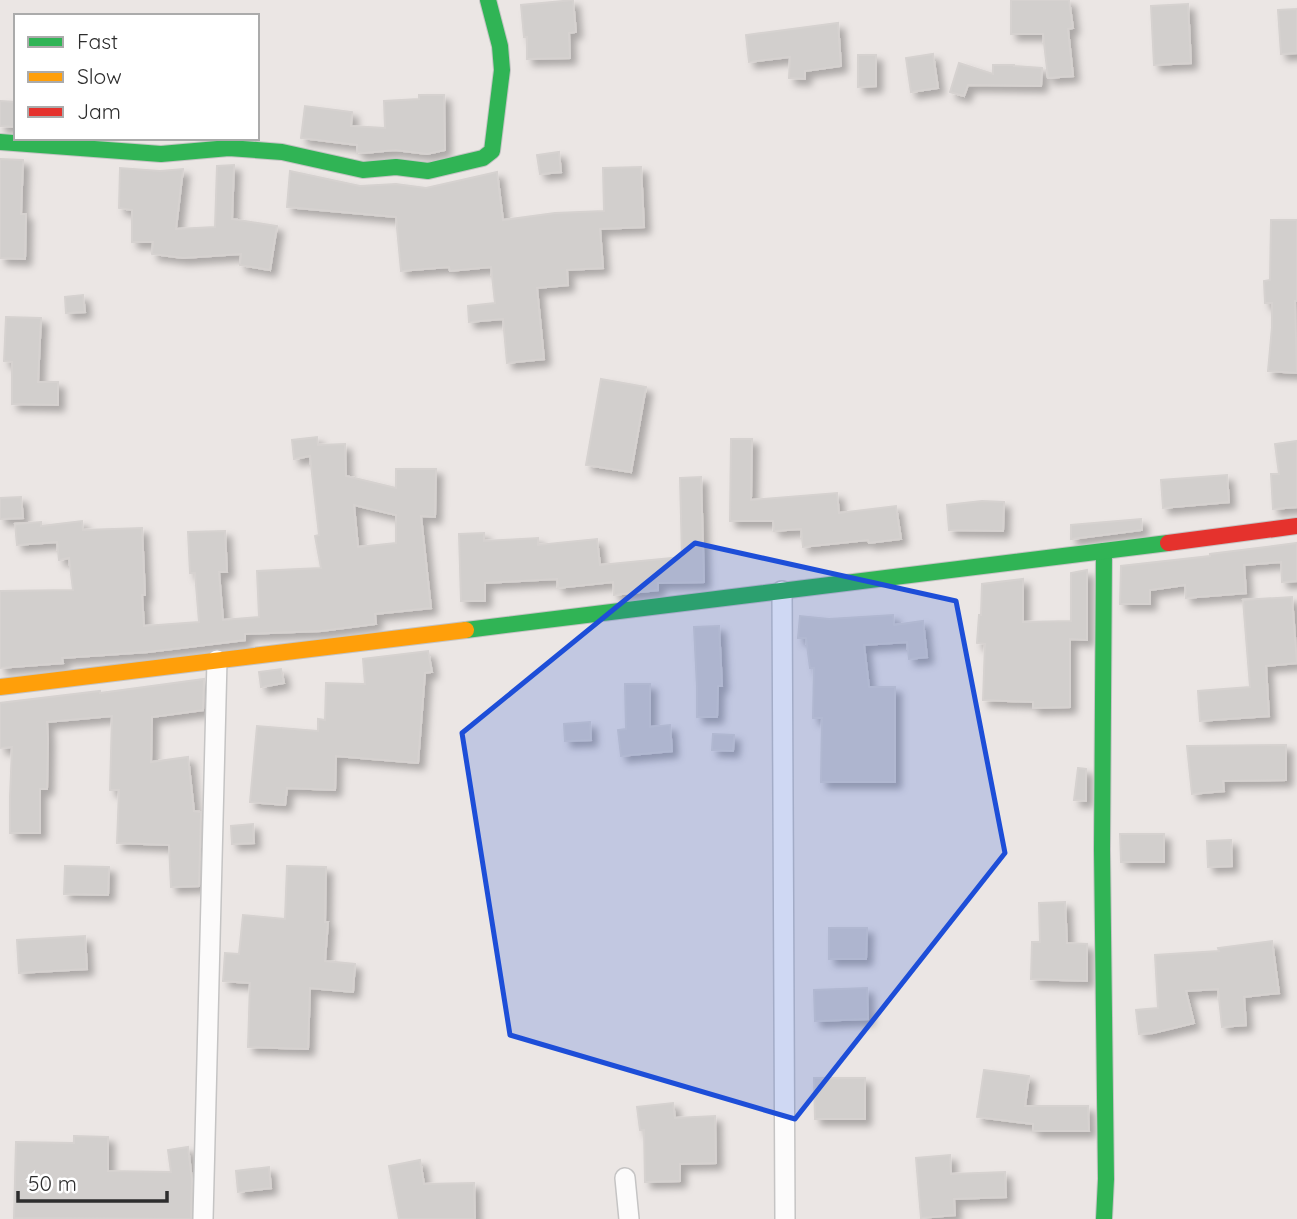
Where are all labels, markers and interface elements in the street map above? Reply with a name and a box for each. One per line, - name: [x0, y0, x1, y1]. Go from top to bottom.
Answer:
- legend: [14, 14, 259, 140]
- text: Fast: [77, 28, 118, 54]
- text: Slow: [77, 63, 122, 89]
- text: Jam: [77, 98, 121, 124]
- scale bar: [18, 1160, 166, 1204]
- text: 50 m: [28, 1170, 77, 1196]

